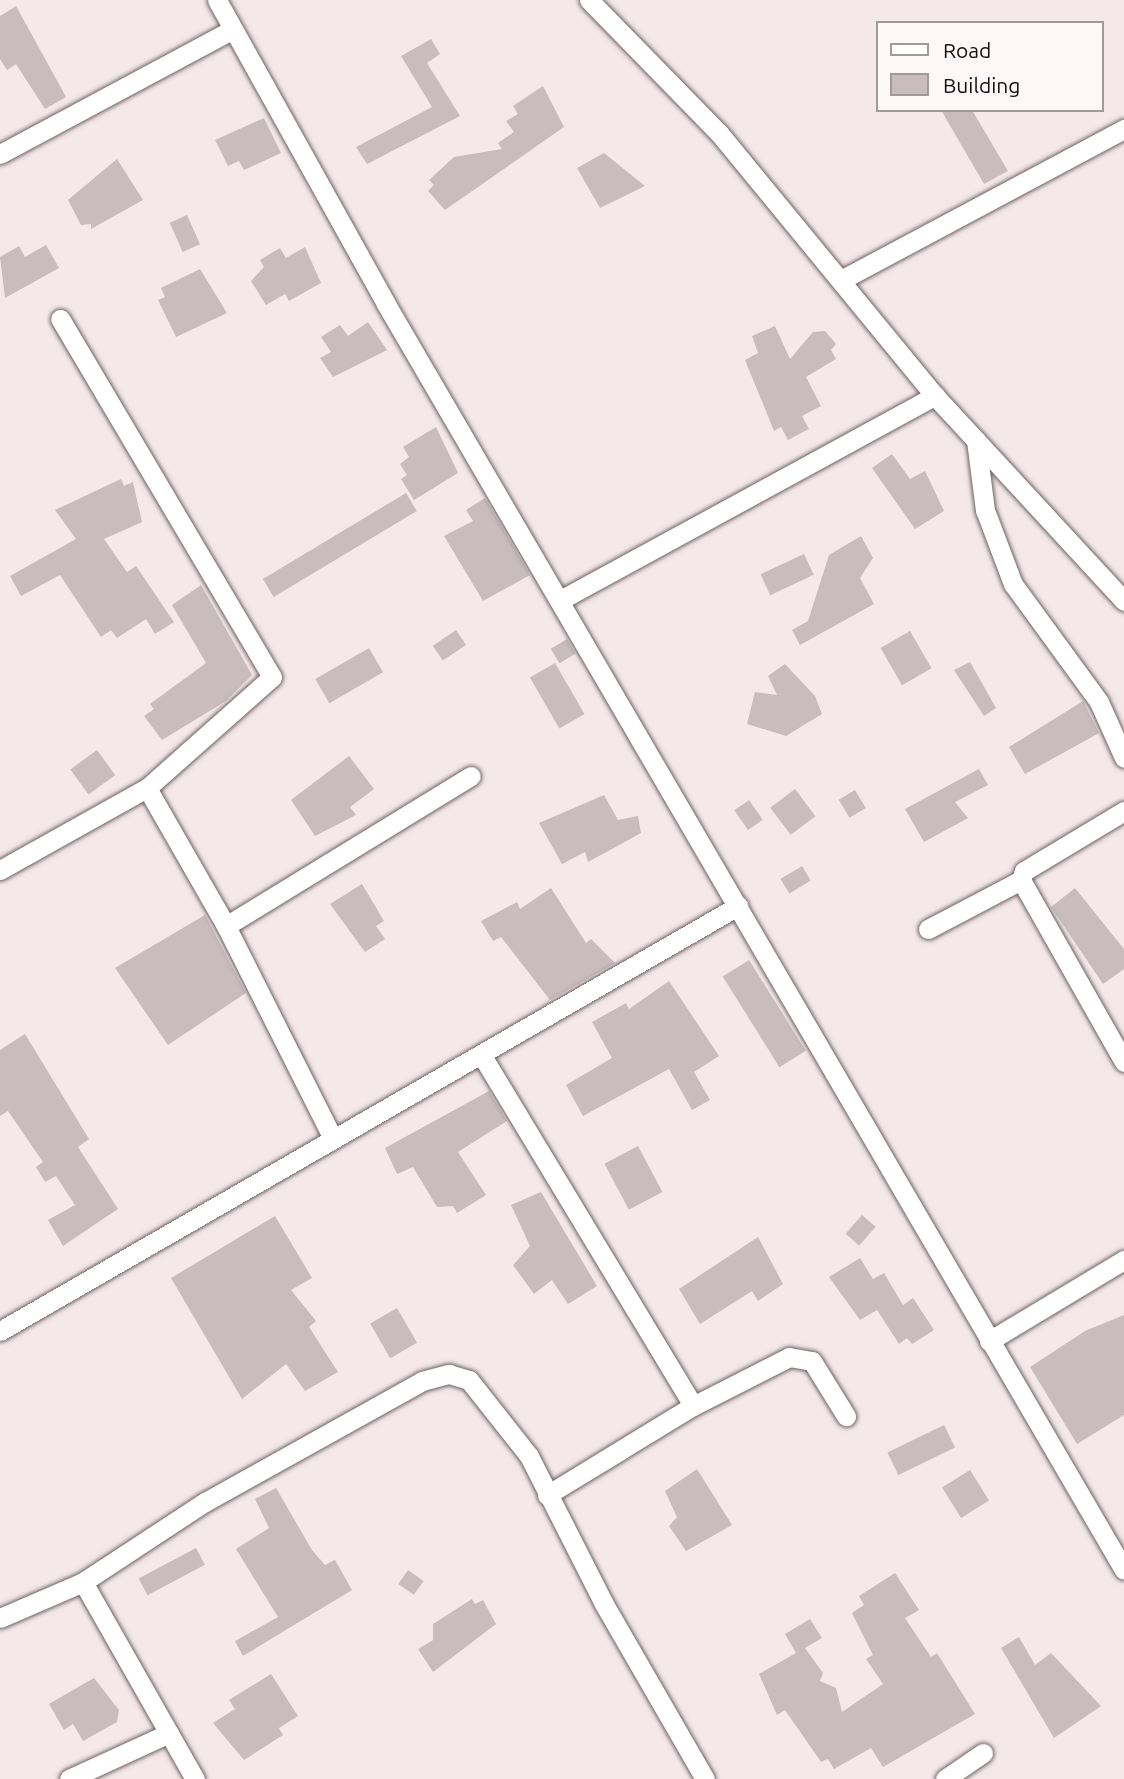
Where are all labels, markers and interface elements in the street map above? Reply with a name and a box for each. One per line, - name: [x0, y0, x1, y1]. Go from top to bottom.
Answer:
- legend: [876, 21, 1103, 112]
- text: Road: [943, 38, 991, 62]
- text: Building: [943, 73, 1020, 97]

